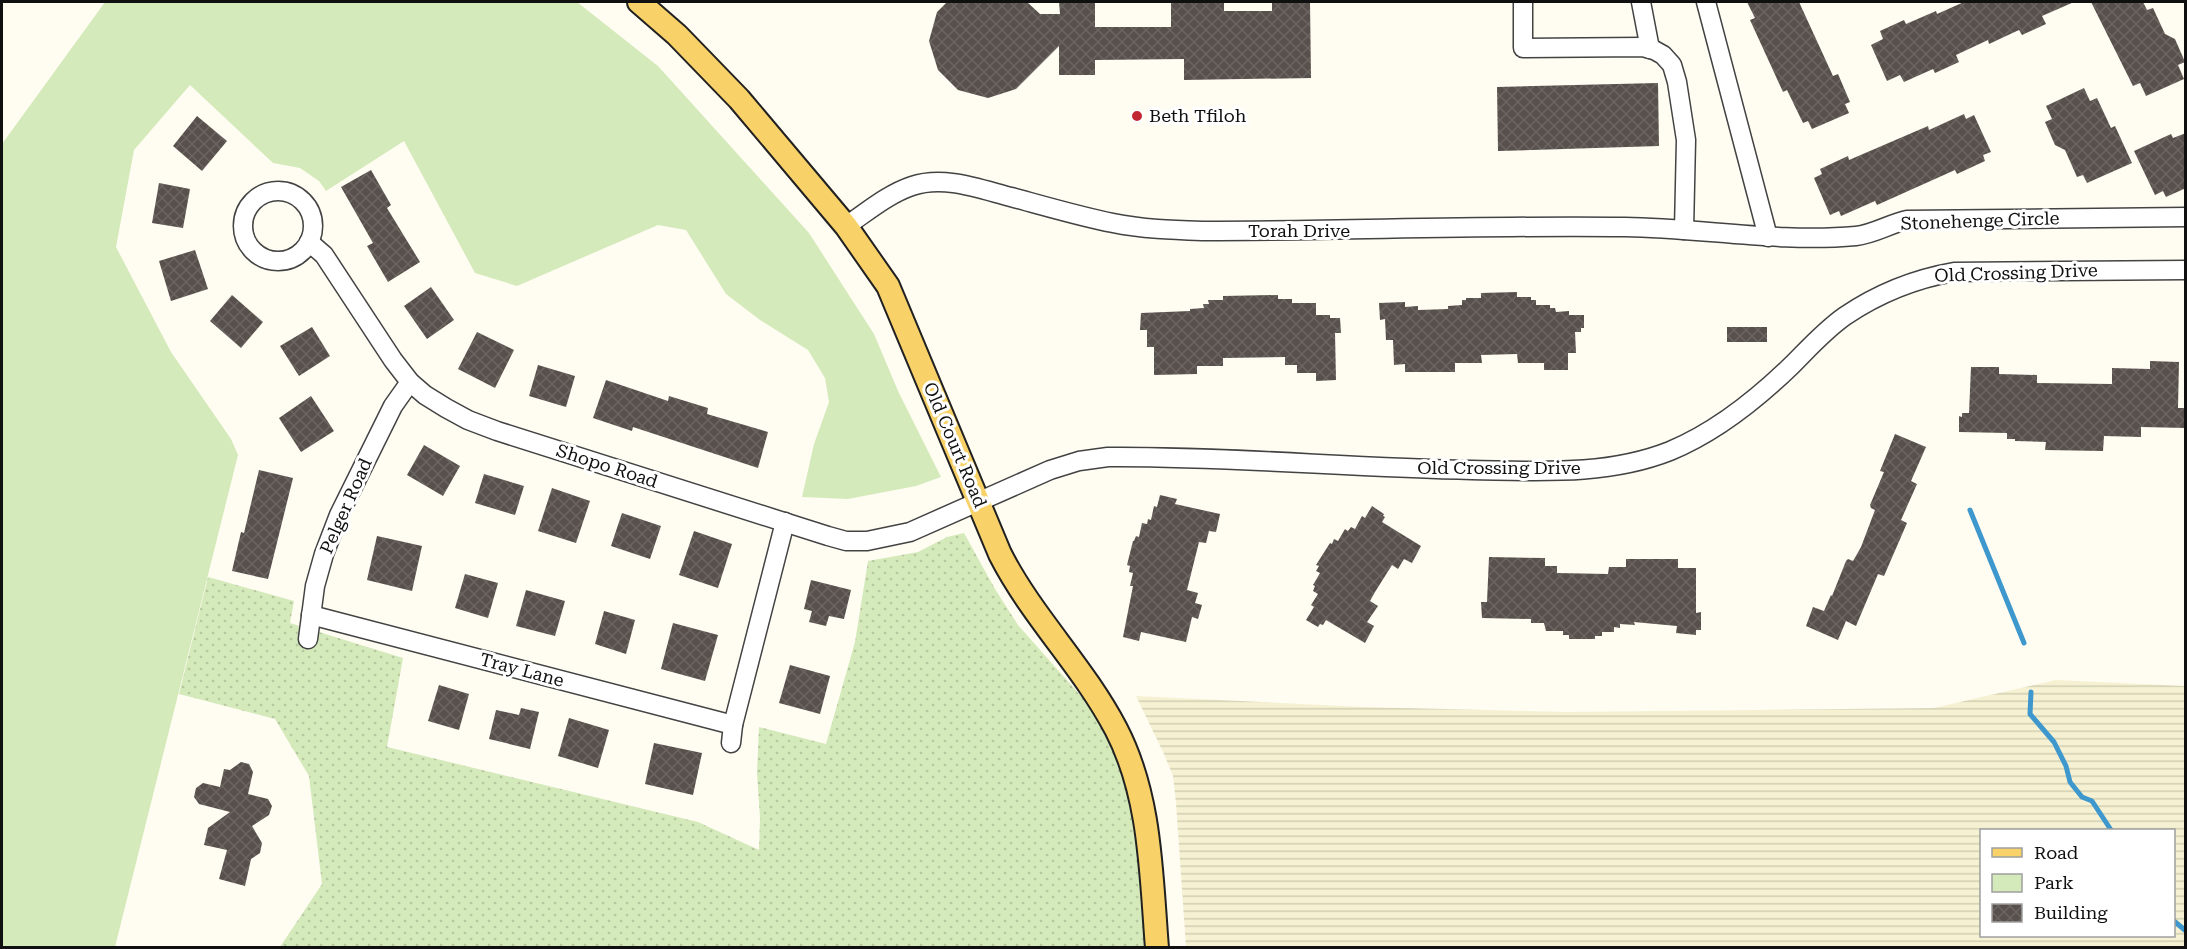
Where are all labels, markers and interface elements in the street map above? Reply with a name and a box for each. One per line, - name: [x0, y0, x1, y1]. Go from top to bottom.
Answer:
- place label: Beth Tfiloh: [1149, 105, 1247, 126]
- marker: Beth Tfiloh: [1130, 109, 1144, 123]
- street label: Stonehenge Circle: [1900, 207, 2060, 234]
- street label: Torah Drive: [1248, 220, 1350, 241]
- street label: Old Crossing Drive: [1934, 259, 2098, 286]
- street label: Old Court Road: [920, 379, 992, 511]
- street label: Shopo Road: [554, 439, 661, 492]
- street label: Pelger Road: [315, 454, 376, 557]
- street label: Old Crossing Drive: [1417, 457, 1581, 478]
- street label: Tray Lane: [478, 648, 567, 691]
- legend: [1980, 829, 2175, 937]
- text: Road: [2034, 842, 2079, 863]
- text: Park: [2034, 872, 2074, 893]
- text: Building: [2034, 902, 2108, 923]

